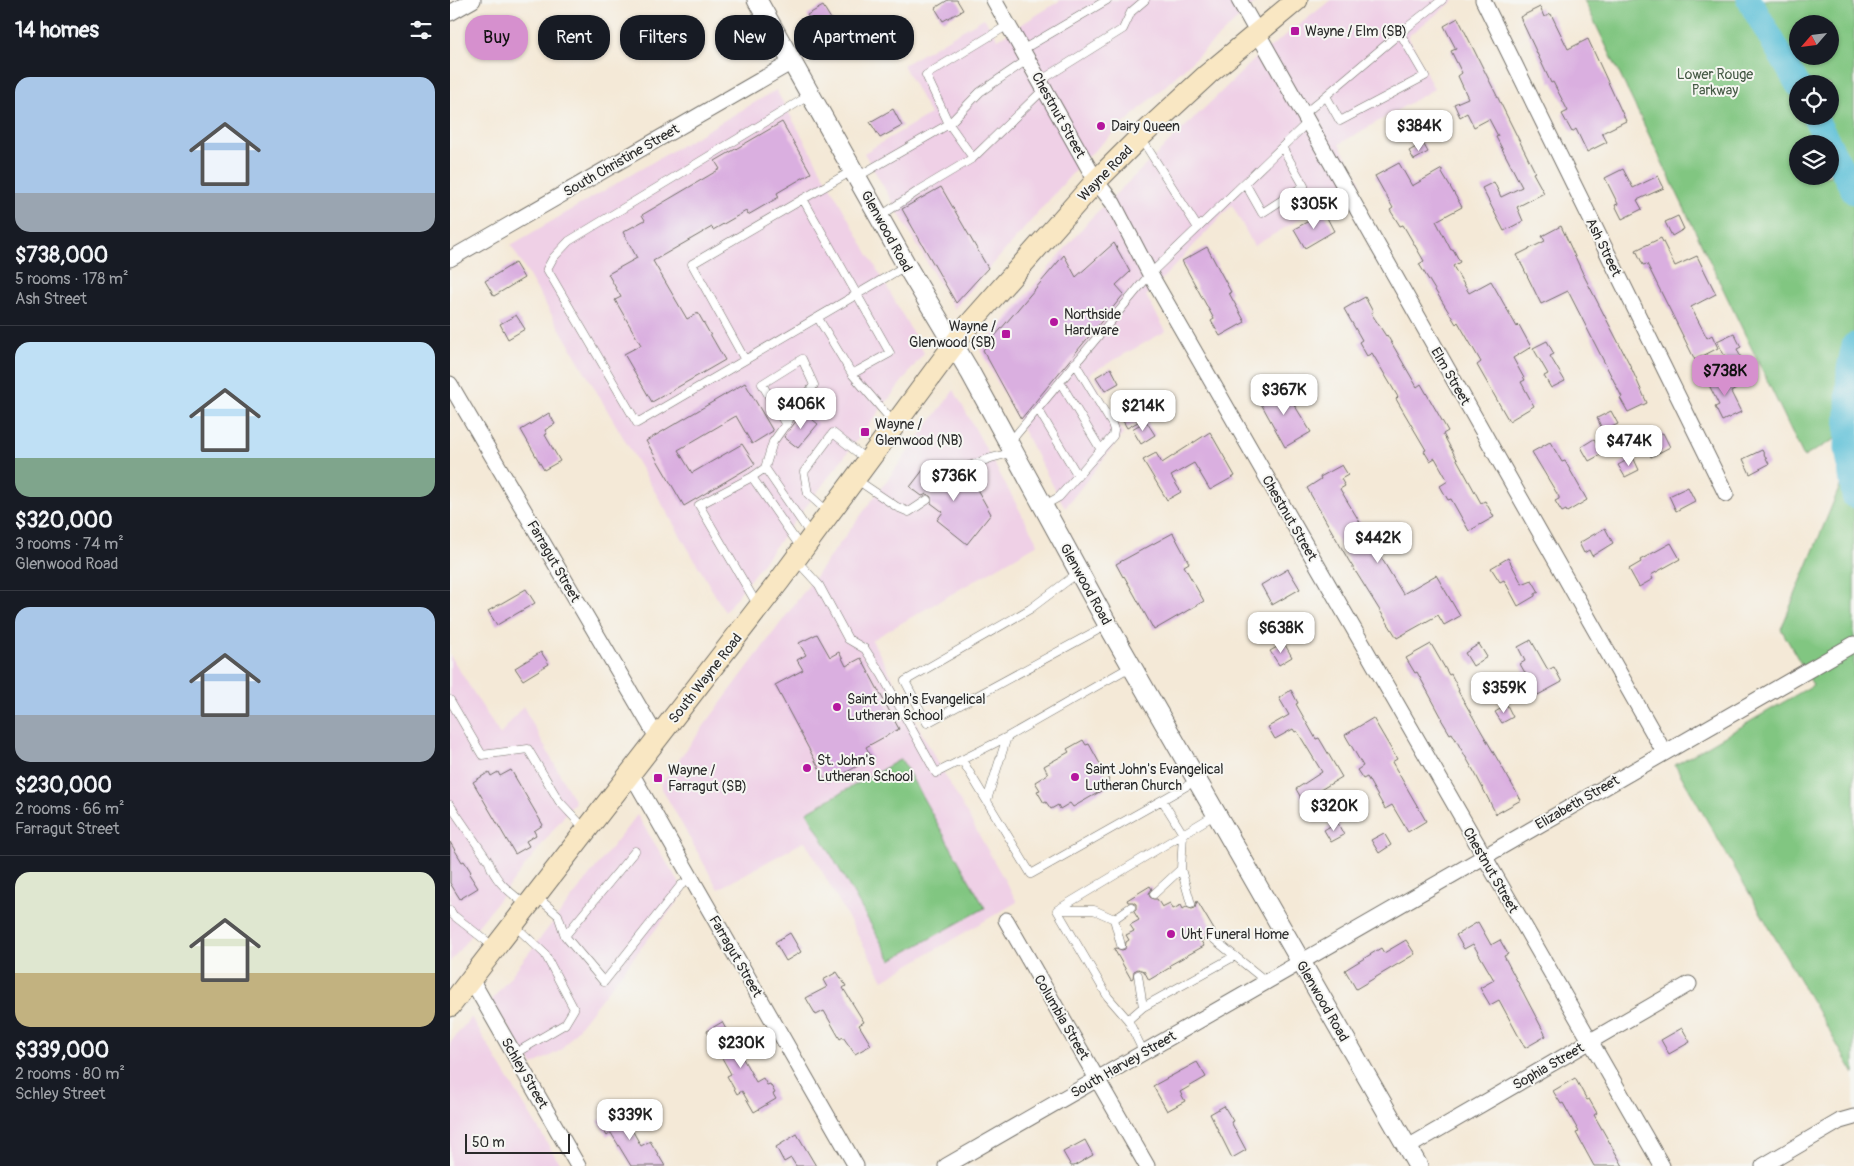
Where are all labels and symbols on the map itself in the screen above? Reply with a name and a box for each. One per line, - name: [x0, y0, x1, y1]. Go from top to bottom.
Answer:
- north arrow: [1789, 15, 1839, 65]
- place label: Wayne / Elm (SB): [1305, 23, 1407, 40]
- marker: Wayne / Elm (SB): [1289, 25, 1301, 37]
- park label: Lower Rouge Parkway: [1677, 66, 1753, 99]
- street label: Chestnut Street: [1028, 69, 1089, 161]
- pin: $384K: [1384, 110, 1454, 152]
- place label: Dairy Queen: [1111, 118, 1180, 135]
- street label: South Christine Street: [560, 120, 682, 200]
- marker: Dairy Queen: [1095, 120, 1107, 132]
- street label: Wayne Road: [1074, 142, 1136, 205]
- street label: Glenwood Road: [857, 188, 916, 275]
- pin: $305K: [1279, 188, 1349, 230]
- street label: Ash Street: [1582, 215, 1625, 280]
- place label: Northside Hardware: [1064, 306, 1121, 339]
- marker: Northside Hardware: [1048, 316, 1060, 328]
- place label: Wayne / Glenwood (SB): [909, 318, 996, 351]
- marker: Wayne / Glenwood (SB): [1000, 328, 1012, 340]
- street label: Elm Street: [1427, 344, 1474, 409]
- pin: $738K: [1690, 354, 1760, 397]
- pin: $367K: [1249, 374, 1319, 416]
- pin: $406K: [766, 388, 836, 430]
- pin: $214K: [1108, 390, 1178, 432]
- place label: Wayne / Glenwood (NB): [875, 416, 963, 449]
- pin: $474K: [1594, 424, 1664, 467]
- marker: Wayne / Glenwood (NB): [859, 426, 871, 438]
- pin: $736K: [919, 460, 989, 502]
- street label: Chestnut Street: [1258, 473, 1321, 564]
- street label: Farragut Street: [523, 517, 584, 605]
- pin: $442K: [1343, 522, 1413, 564]
- street label: Glenwood Road: [1056, 541, 1115, 628]
- pin: $638K: [1246, 612, 1316, 654]
- street label: South Wayne Road: [665, 630, 746, 727]
- pin: $359K: [1469, 672, 1539, 714]
- place label: Saint John's Evangelical Lutheran School: [847, 691, 986, 724]
- marker: Saint John's Evangelical Lutheran School: [831, 701, 843, 713]
- place label: St. John's Lutheran School: [817, 752, 913, 785]
- place label: Saint John's Evangelical Lutheran Church: [1085, 761, 1224, 794]
- place label: Wayne / Farragut (SB): [668, 762, 747, 795]
- marker: St. John's Lutheran School: [801, 762, 813, 774]
- marker: Saint John's Evangelical Lutheran Church: [1069, 771, 1081, 783]
- street label: Elizabeth Street: [1532, 771, 1622, 833]
- marker: Wayne / Farragut (SB): [652, 772, 664, 784]
- pin: $320K: [1299, 790, 1369, 832]
- street label: Chestnut Street: [1459, 825, 1522, 916]
- street label: Farragut Street: [705, 912, 766, 1000]
- place label: Uht Funeral Home: [1181, 926, 1289, 943]
- marker: Uht Funeral Home: [1165, 928, 1177, 940]
- street label: Glenwood Road: [1293, 958, 1353, 1045]
- street label: Columbia Street: [1030, 972, 1093, 1063]
- pin: $230K: [706, 1026, 776, 1069]
- street label: South Harvey Street: [1068, 1027, 1179, 1101]
- street label: Schley Street: [497, 1035, 552, 1112]
- street label: Sophia Street: [1510, 1039, 1587, 1094]
- pin: $339K: [595, 1098, 665, 1141]
- scale bar: [465, 1131, 570, 1154]

